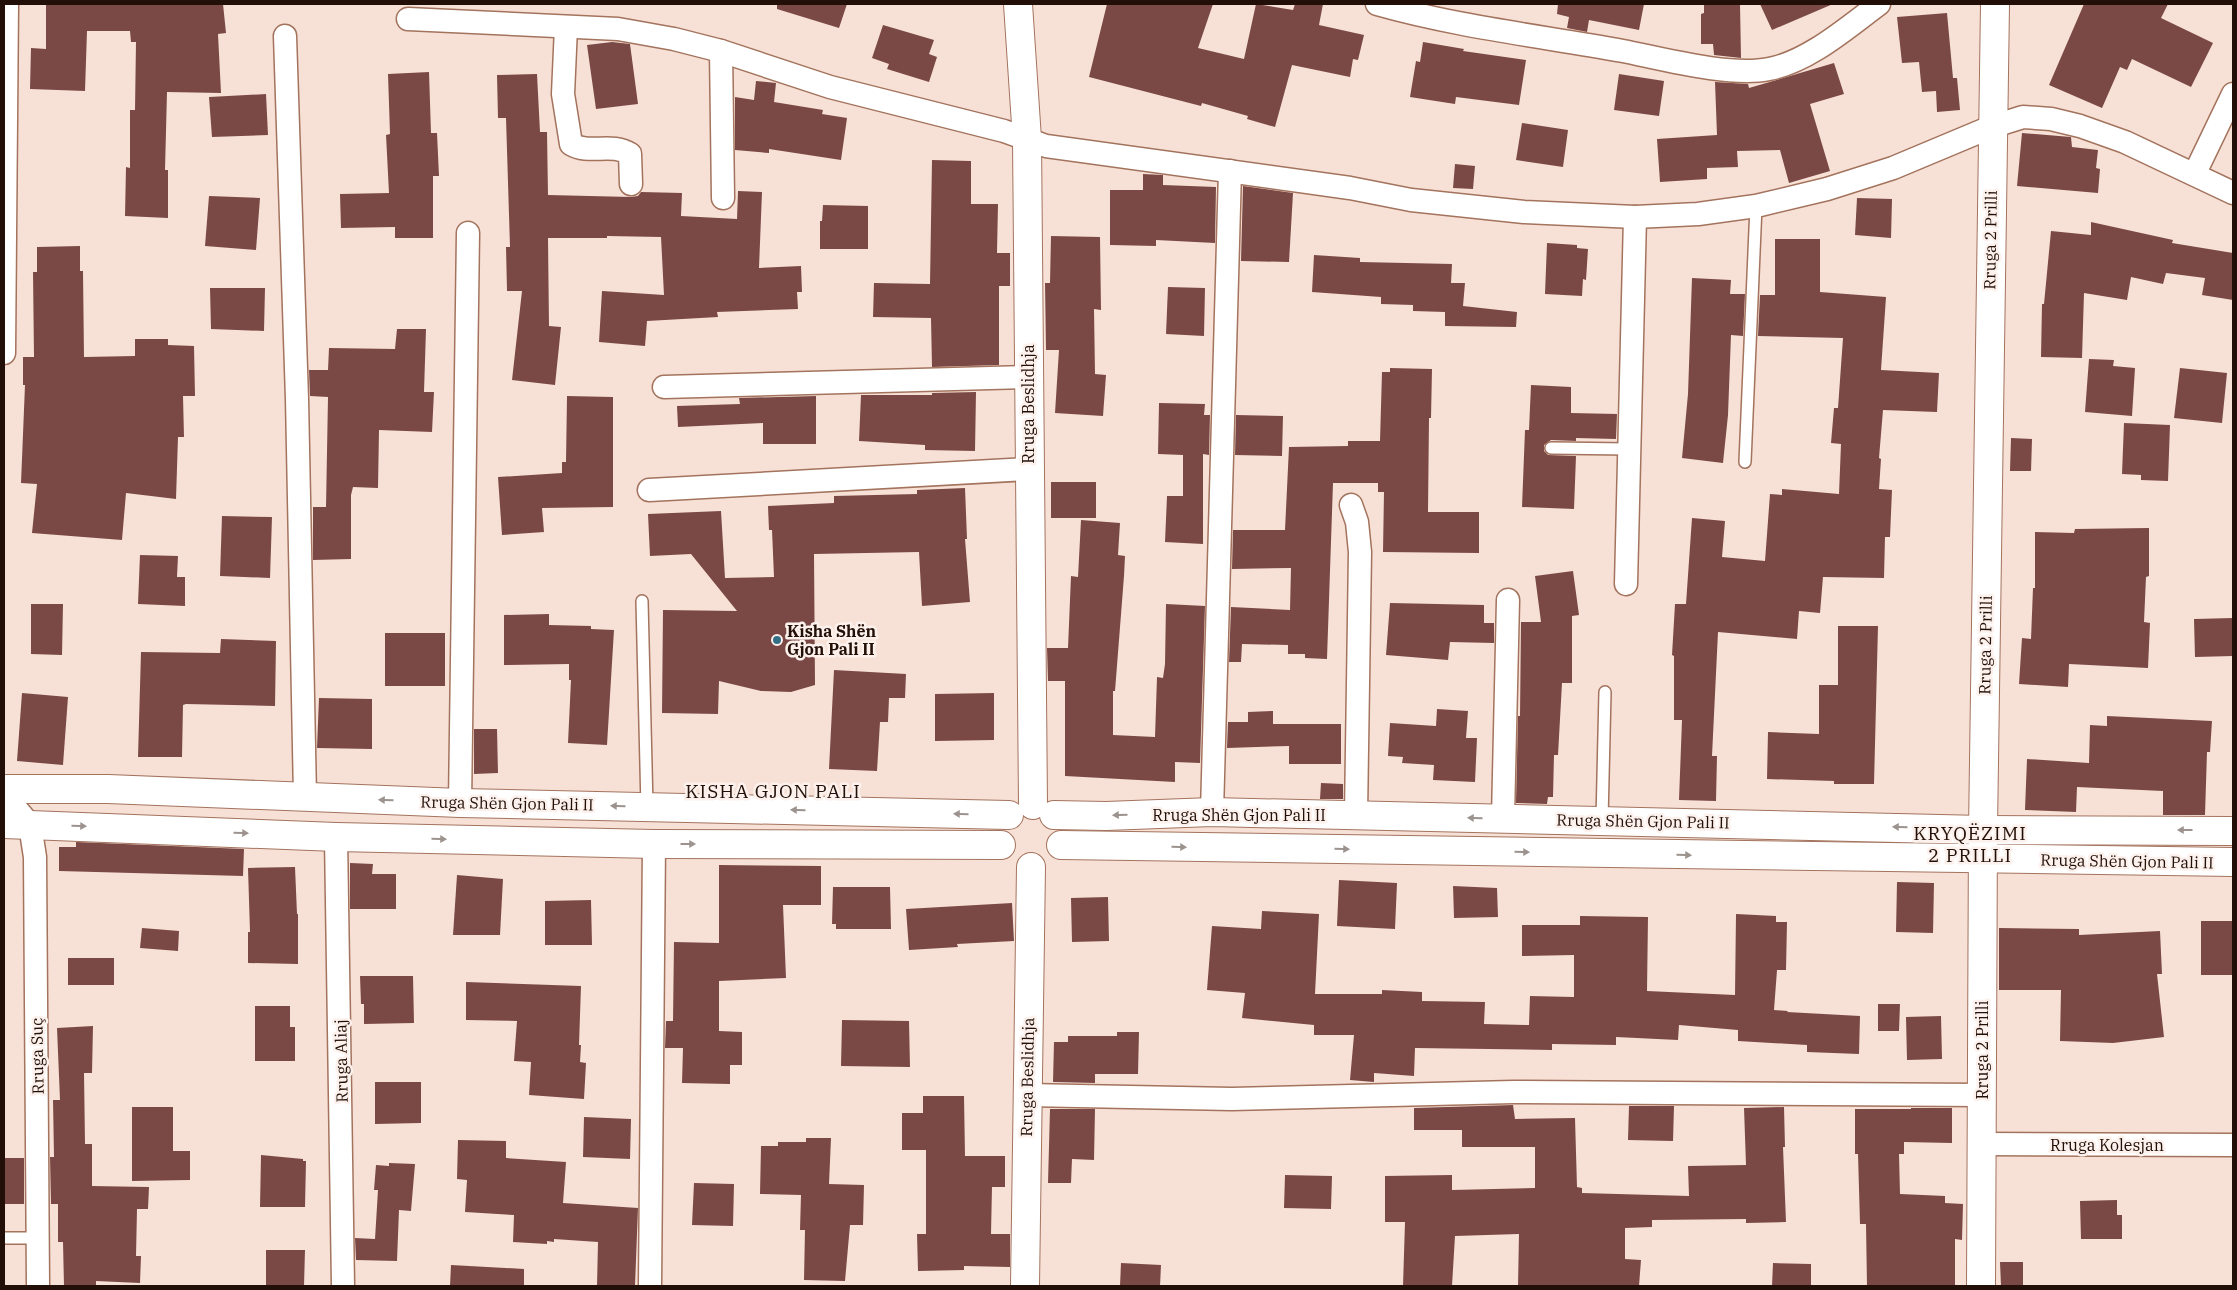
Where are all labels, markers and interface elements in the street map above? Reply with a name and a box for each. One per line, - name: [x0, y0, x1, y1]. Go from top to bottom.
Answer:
- street label: Rruga 2 Prilli: [1979, 190, 2001, 290]
- street label: Rruga Beslidhja: [1018, 344, 1038, 464]
- street label: Rruga 2 Prilli: [1974, 595, 1996, 695]
- place label: Kisha Shën Gjon Pali II: [787, 621, 877, 659]
- marker: Kisha Shën Gjon Pali II: [771, 634, 783, 646]
- district label: KISHA GJON PALI: [685, 779, 861, 803]
- street label: Rruga Shën Gjon Pali II: [420, 791, 594, 815]
- one-way arrow: [378, 796, 394, 804]
- one-way arrow: [610, 802, 626, 810]
- street label: Rruga Shën Gjon Pali II: [1152, 805, 1326, 825]
- one-way arrow: [790, 806, 806, 814]
- one-way arrow: [952, 809, 968, 817]
- street label: Rruga Shën Gjon Pali II: [1556, 809, 1730, 833]
- one-way arrow: [1111, 812, 1127, 820]
- one-way arrow: [1466, 814, 1482, 822]
- district label: KRYQËZIMI 2 PRILLI: [1913, 821, 2027, 867]
- one-way arrow: [71, 822, 87, 830]
- one-way arrow: [1891, 823, 1907, 831]
- one-way arrow: [2176, 826, 2192, 834]
- one-way arrow: [233, 829, 249, 837]
- one-way arrow: [431, 835, 447, 843]
- one-way arrow: [681, 840, 697, 848]
- one-way arrow: [1172, 843, 1188, 851]
- one-way arrow: [1334, 845, 1350, 853]
- one-way arrow: [1514, 848, 1530, 856]
- street label: Rruga Shën Gjon Pali II: [2040, 849, 2214, 873]
- one-way arrow: [1676, 851, 1692, 859]
- street label: Rruga 2 Prilli: [1972, 1000, 1992, 1100]
- street label: Rruga Suç: [26, 1017, 48, 1095]
- street label: Rruga Beslidhja: [1016, 1017, 1038, 1137]
- street label: Rruga Aliaj: [330, 1019, 352, 1103]
- street label: Rruga Kolesjan: [2050, 1135, 2164, 1155]

